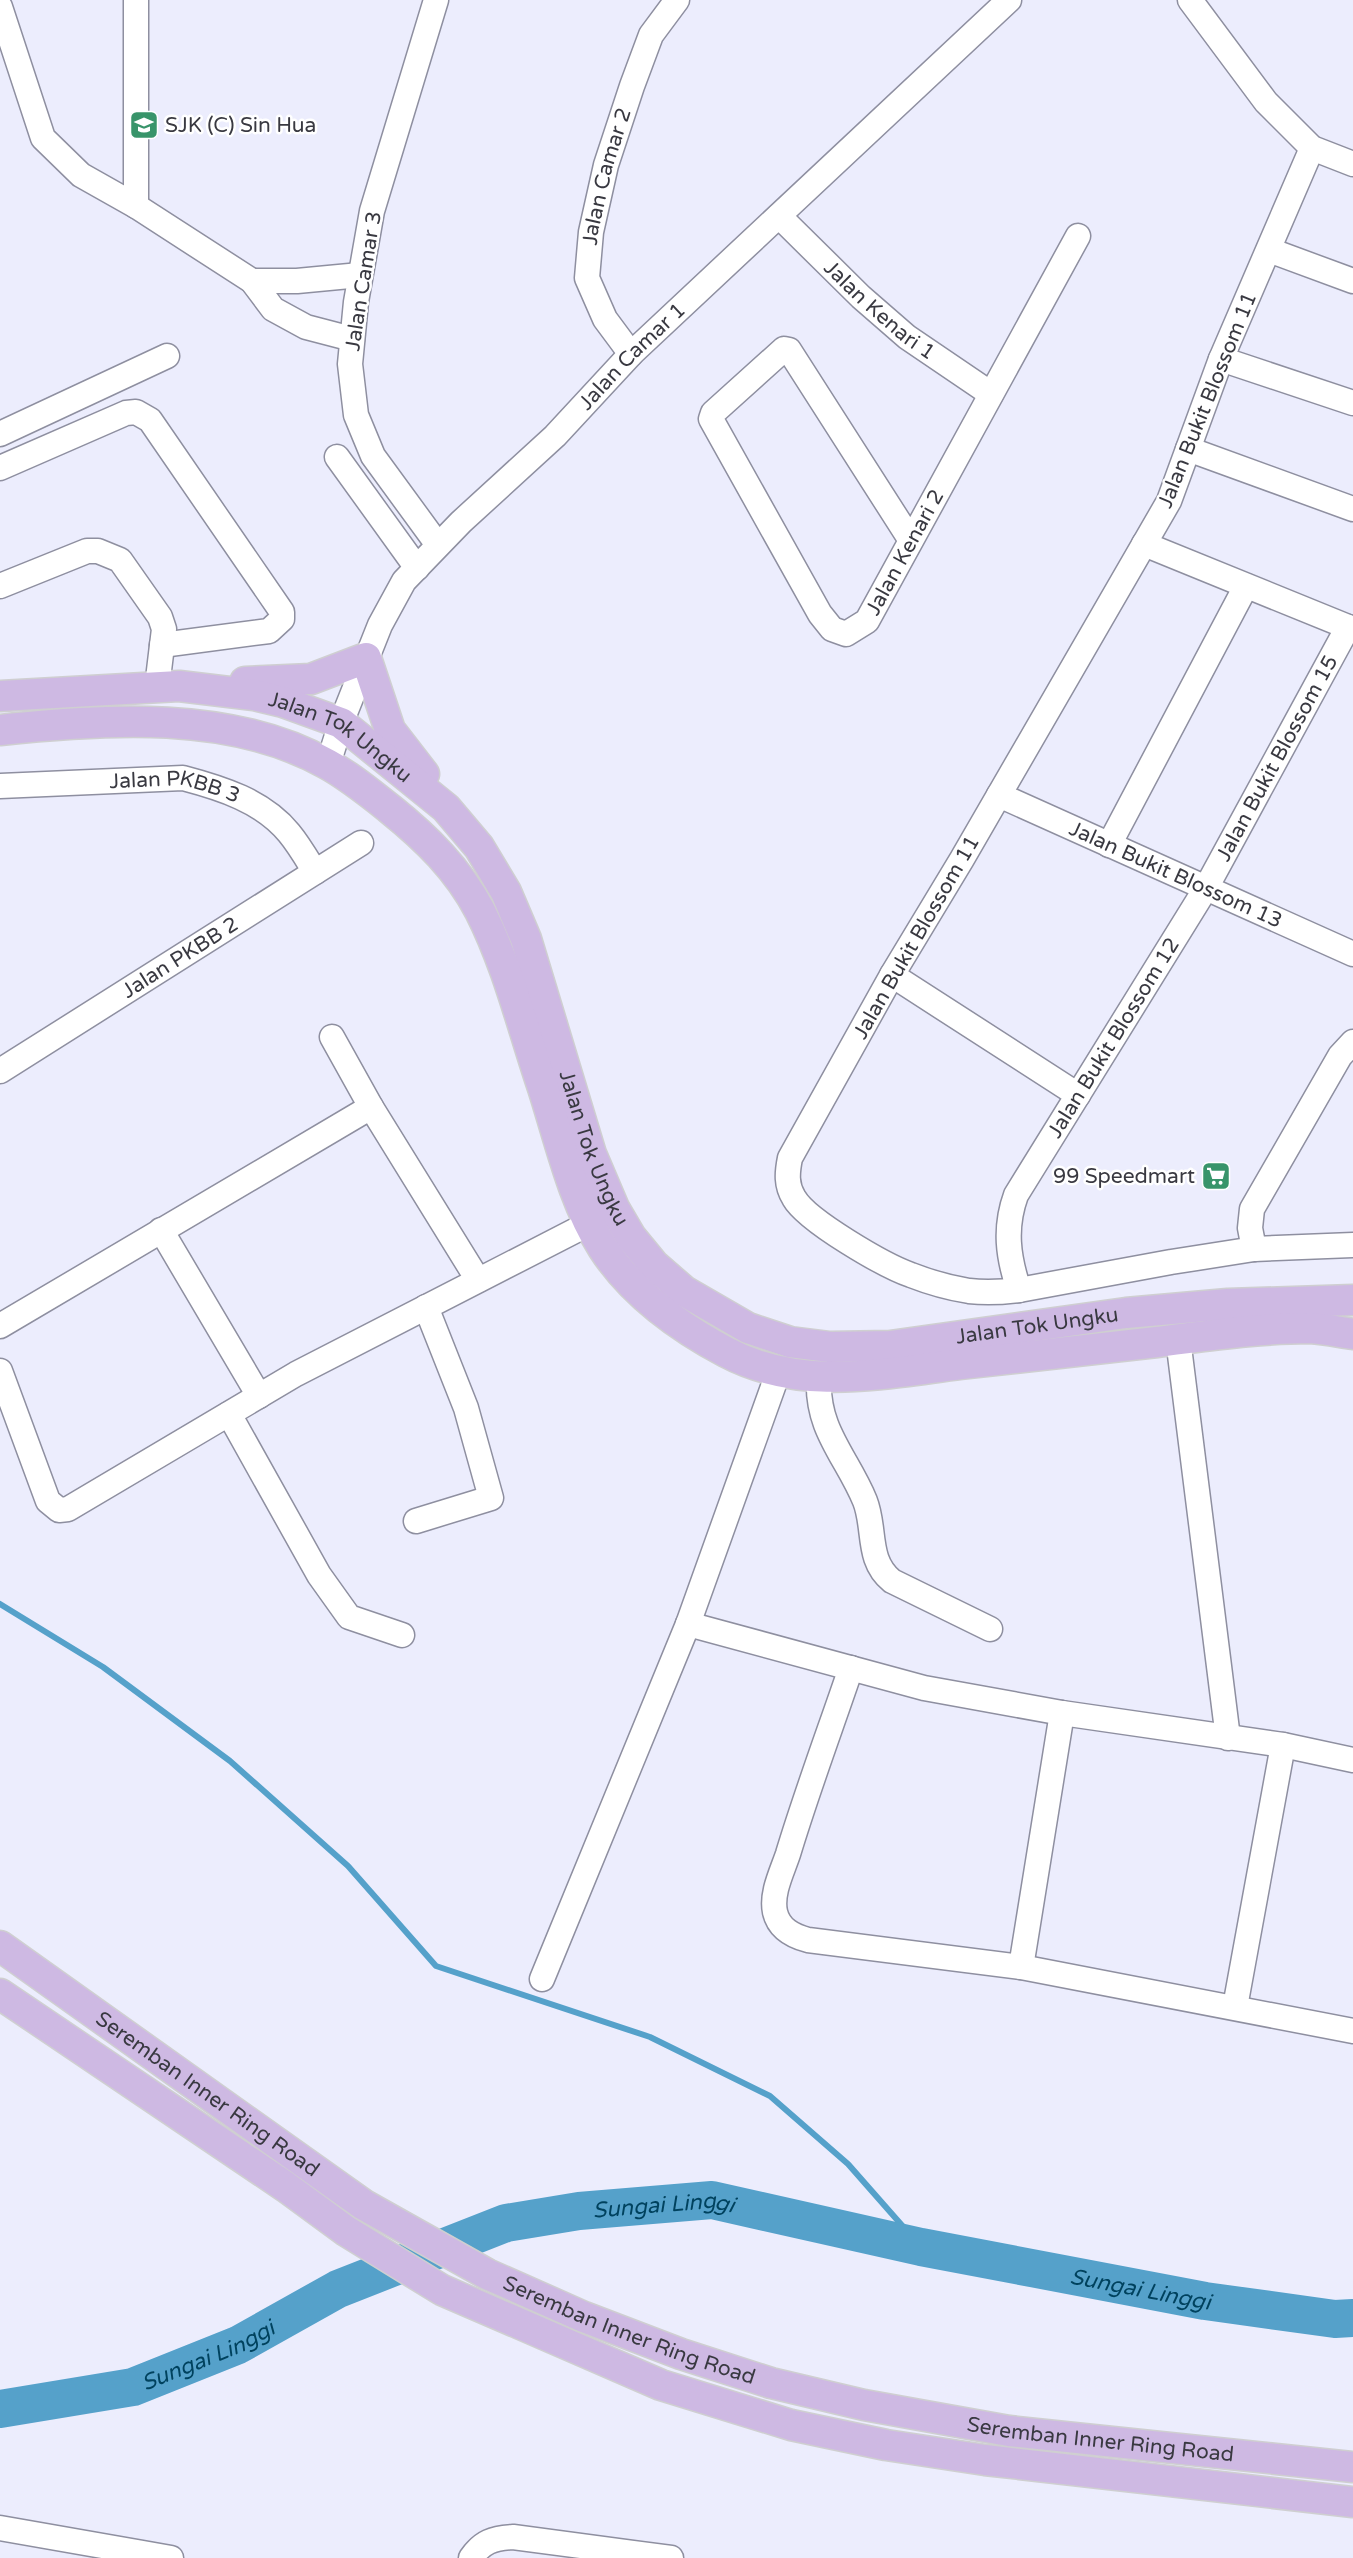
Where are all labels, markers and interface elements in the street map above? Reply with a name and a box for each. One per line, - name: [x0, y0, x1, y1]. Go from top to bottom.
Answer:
- street label: Jalan Camar 2: [578, 105, 637, 246]
- school or university icon: SJK (C) Sin Hua: [128, 109, 160, 141]
- place label: SJK (C) Sin Hua: [165, 113, 316, 138]
- street label: Jalan Camar 3: [340, 209, 387, 353]
- street label: Jalan Kenari 1: [818, 255, 940, 365]
- street label: Jalan Bukit Blossom 11: [1153, 289, 1262, 512]
- street label: Jalan Camar 1: [574, 298, 691, 415]
- street label: Jalan Kenari 2: [861, 485, 950, 620]
- street label: Jalan Bukit Blossom 15: [1211, 651, 1343, 866]
- street label: Jalan Tok Ungku: [266, 687, 417, 788]
- street label: Jalan PKBB 3: [109, 766, 244, 809]
- street label: Jalan Bukit Blossom 13: [1065, 816, 1286, 934]
- street label: Jalan Bukit Blossom 11: [848, 831, 985, 1043]
- street label: Jalan PKBB 2: [117, 912, 243, 1004]
- street label: Jalan Bukit Blossom 12: [1042, 933, 1185, 1143]
- street label: Jalan Tok Ungku: [553, 1068, 634, 1231]
- supermarket icon: 99 Speedmart: [1200, 1160, 1232, 1192]
- place label: 99 Speedmart: [1053, 1164, 1195, 1189]
- street label: Jalan Tok Ungku: [954, 1302, 1120, 1350]
- street label: Seremban Inner Ring Road: [91, 2006, 324, 2182]
- water label: Sungai Linggi: [592, 2188, 739, 2224]
- water label: Sungai Linggi: [1068, 2264, 1215, 2316]
- street label: Seremban Inner Ring Road: [499, 2271, 758, 2390]
- water label: Sungai Linggi: [138, 2314, 281, 2396]
- street label: Seremban Inner Ring Road: [965, 2412, 1235, 2467]

